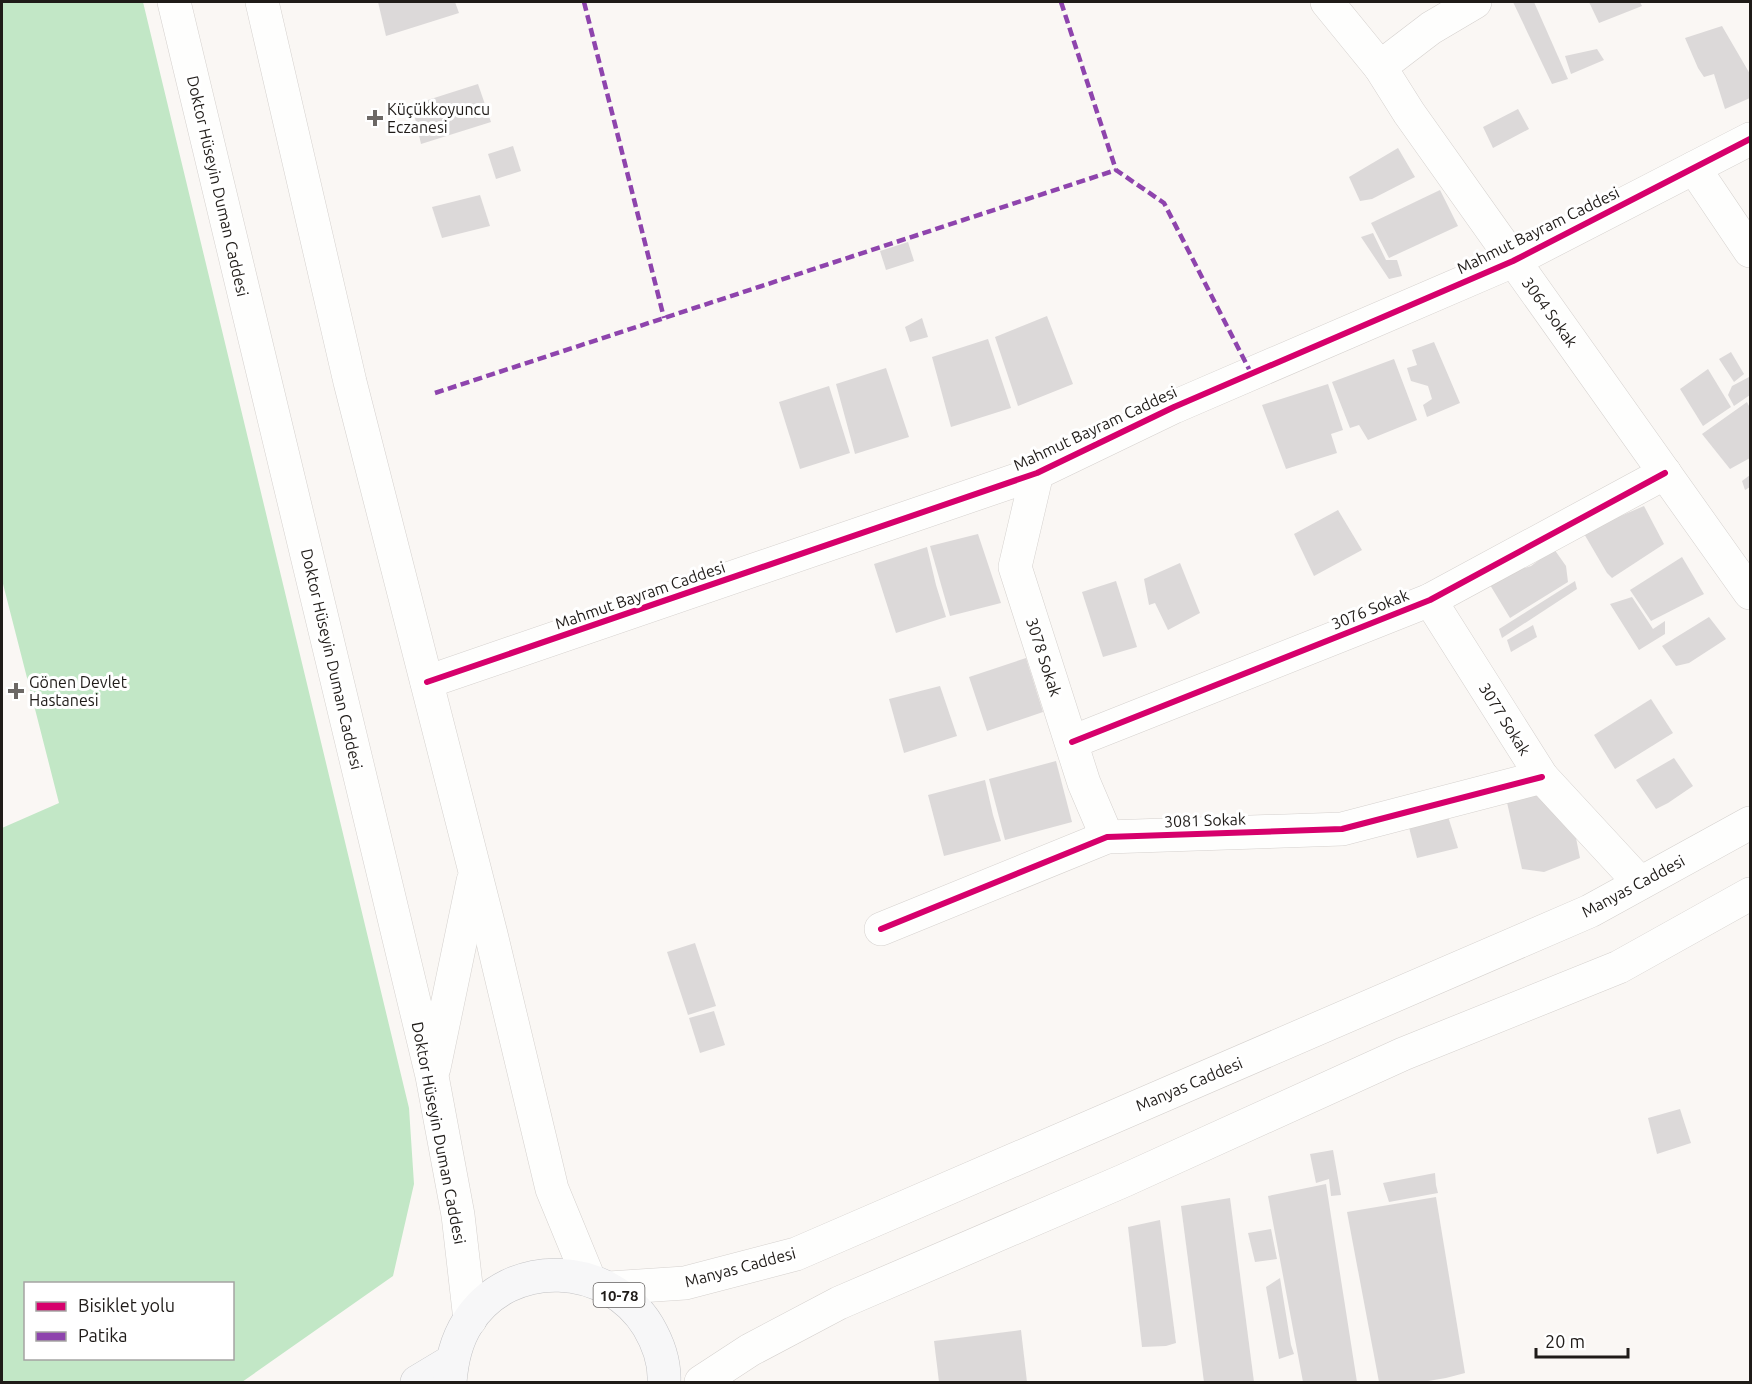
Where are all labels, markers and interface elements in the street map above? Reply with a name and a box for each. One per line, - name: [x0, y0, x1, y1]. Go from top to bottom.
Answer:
- street label: Doktor Hüseyin Duman Caddesi: [184, 74, 252, 298]
- place label: Küçükkoyuncu Eczanesi: [387, 100, 490, 136]
- marker: Küçükkoyuncu Eczanesi: [368, 111, 382, 125]
- street label: Mahmut Bayram Caddesi: [1454, 183, 1622, 277]
- street label: 3064 Sokak: [1519, 274, 1581, 350]
- street label: Mahmut Bayram Caddesi: [1010, 382, 1180, 474]
- street label: Doktor Hüseyin Duman Caddesi: [298, 547, 366, 771]
- street label: Mahmut Bayram Caddesi: [553, 557, 727, 633]
- street label: 3076 Sokak: [1329, 585, 1411, 633]
- street label: 3078 Sokak: [1023, 615, 1065, 699]
- place label: Gönen Devlet Hastanesi: [29, 673, 128, 709]
- street label: 3077 Sokak: [1476, 680, 1534, 758]
- marker: Gönen Devlet Hastanesi: [7, 682, 25, 700]
- street label: 3081 Sokak: [1164, 810, 1246, 830]
- street label: Manyas Caddesi: [1578, 851, 1688, 921]
- street label: Doktor Hüseyin Duman Caddesi: [409, 1020, 469, 1246]
- street label: Manyas Caddesi: [1133, 1053, 1245, 1115]
- street label: Manyas Caddesi: [683, 1244, 797, 1290]
- legend: [24, 1282, 234, 1360]
- road number: 10-78: [594, 1283, 644, 1307]
- text: Bisiklet yolu: [78, 1295, 175, 1315]
- scale bar: [1536, 1321, 1628, 1359]
- text: Patika: [78, 1325, 128, 1345]
- text: 20 m: [1545, 1331, 1585, 1351]

